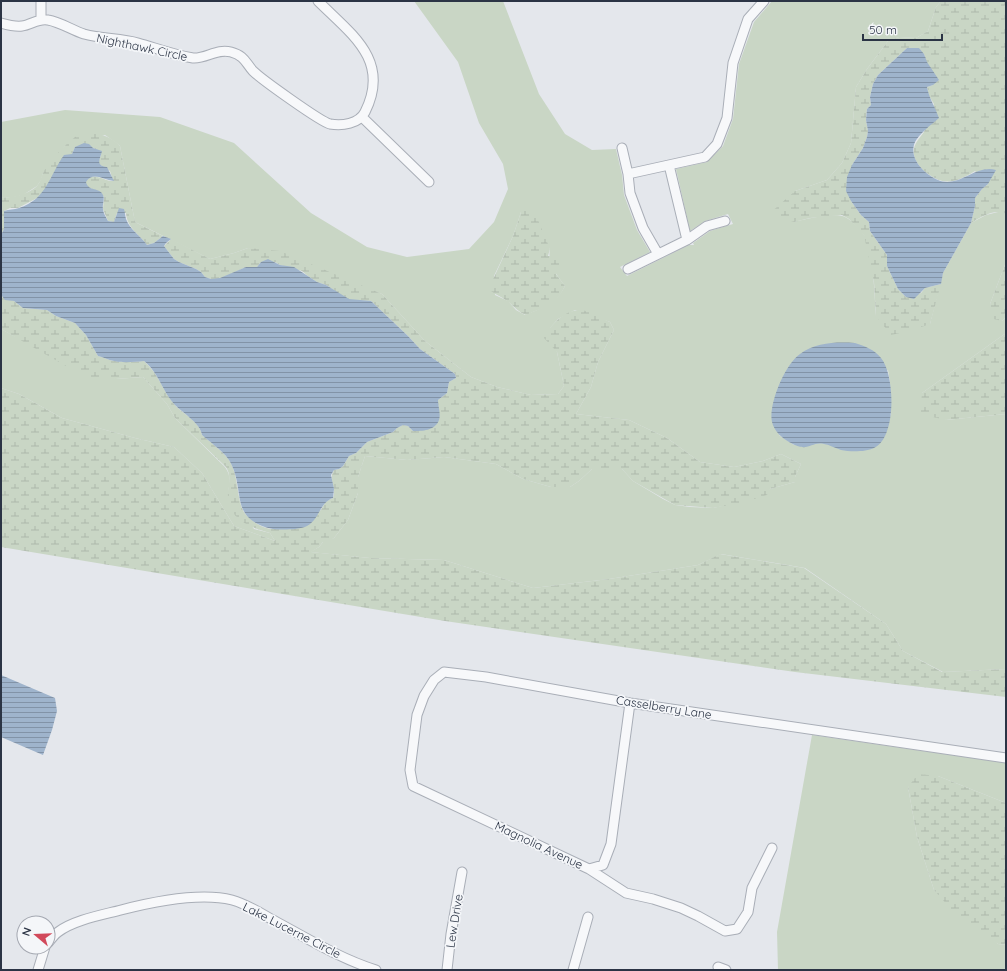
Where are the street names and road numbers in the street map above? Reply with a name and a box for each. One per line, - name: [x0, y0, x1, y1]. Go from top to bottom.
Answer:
- street label: Nighthawk Circle: [95, 30, 189, 64]
- street label: Casselberry Lane: [615, 692, 713, 722]
- street label: Magnolia Avenue: [492, 818, 586, 872]
- street label: Lew Drive: [442, 893, 466, 949]
- street label: Lake Lucerne Circle: [240, 899, 344, 961]

